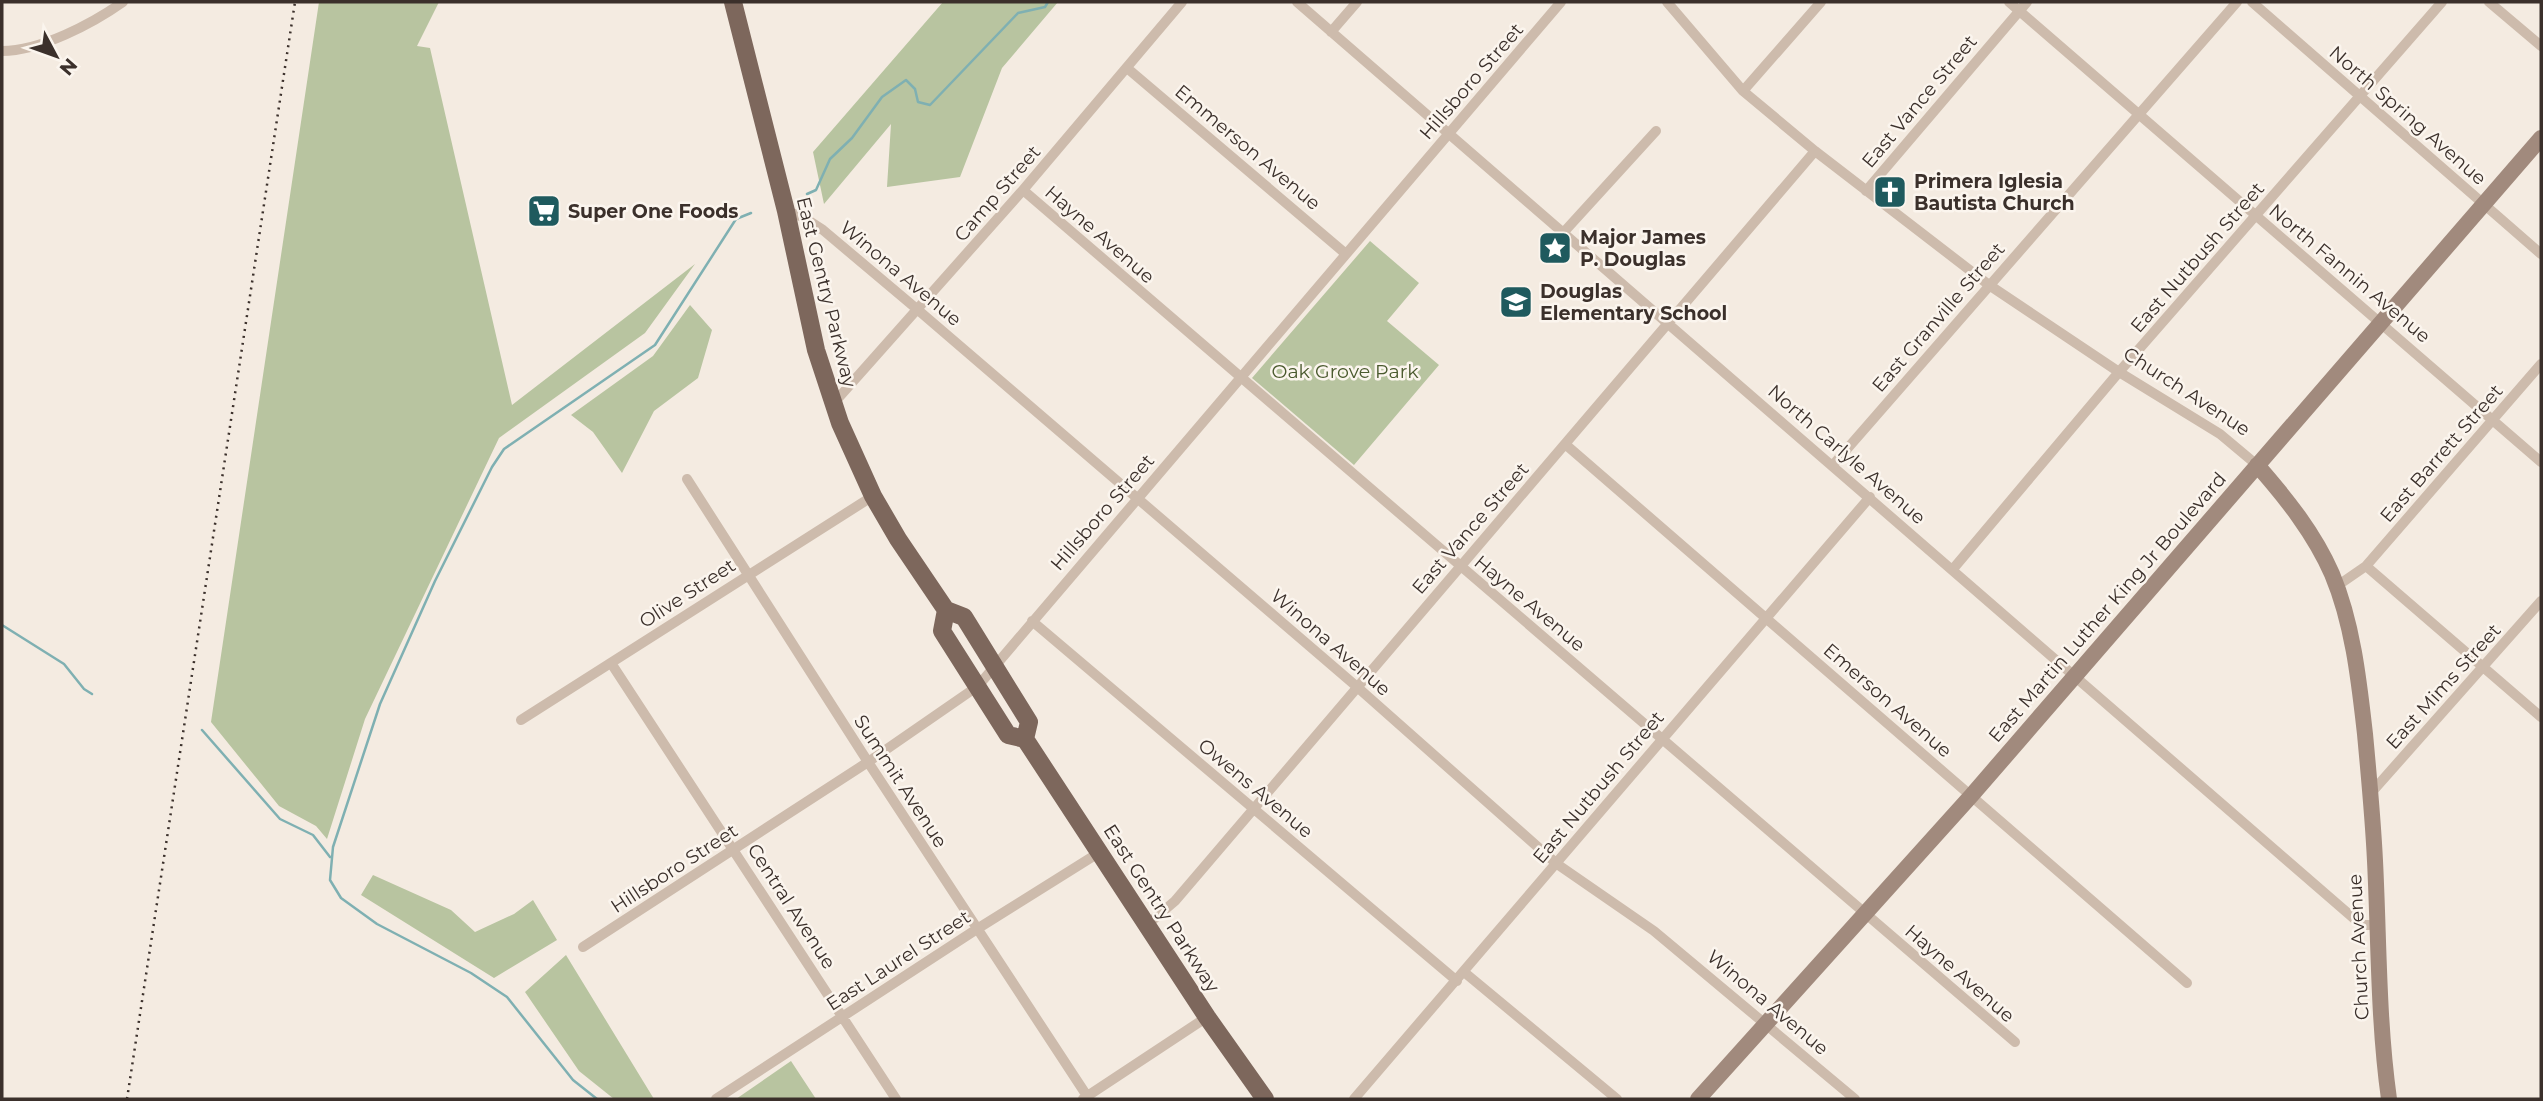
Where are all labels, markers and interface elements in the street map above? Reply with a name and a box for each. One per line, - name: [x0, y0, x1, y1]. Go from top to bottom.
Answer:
- street label: Hillsboro Street: [1415, 18, 1528, 144]
- north arrow: [21, 21, 91, 91]
- street label: East Vance Street: [1857, 30, 1982, 172]
- street label: North Spring Avenue: [2324, 41, 2491, 190]
- text: N: [55, 53, 82, 80]
- street label: Emmerson Avenue: [1170, 80, 1325, 215]
- street label: Camp Street: [949, 140, 1046, 246]
- place label: Primera Iglesia Bautista Church: [1914, 170, 2075, 215]
- church icon: Primera Iglesia Bautista Church: [1871, 173, 1909, 211]
- street label: East Nutbush Street: [2126, 177, 2269, 337]
- street label: Hayne Avenue: [1040, 181, 1159, 288]
- supermarket icon: Super One Foods: [525, 192, 563, 230]
- street label: East Gentry Parkway: [792, 194, 862, 390]
- street label: North Fannin Avenue: [2264, 199, 2435, 348]
- place label: Super One Foods: [568, 200, 738, 223]
- street label: Winona Avenue: [835, 216, 966, 331]
- place label: Major James P. Douglas: [1580, 226, 1706, 271]
- place icon: Major James P. Douglas: [1536, 229, 1574, 267]
- street label: East Granville Street: [1867, 238, 2010, 397]
- place label: Douglas Elementary School: [1540, 280, 1727, 325]
- school or university icon: Douglas Elementary School: [1497, 283, 1535, 321]
- street label: Church Avenue: [2119, 342, 2254, 441]
- park label: Oak Grove Park: [1271, 360, 1419, 383]
- street label: East Barrett Street: [2375, 379, 2508, 527]
- street label: North Carlyle Avenue: [1763, 380, 1930, 529]
- street label: Hillsboro Street: [1046, 449, 1159, 575]
- street label: East Vance Street: [1407, 458, 1534, 599]
- street label: East Martin Luther King Jr Boulevard: [1984, 468, 2231, 747]
- street label: Hayne Avenue: [1470, 550, 1590, 656]
- street label: Olive Street: [635, 554, 740, 633]
- street label: Winona Avenue: [1266, 584, 1395, 701]
- street label: East Mims Street: [2381, 619, 2506, 754]
- street label: Emerson Avenue: [1819, 638, 1957, 762]
- street label: East Nutbush Street: [1528, 706, 1669, 868]
- street label: Summit Avenue: [849, 710, 952, 852]
- street label: Owens Avenue: [1194, 734, 1318, 843]
- street label: Hillsboro Street: [607, 819, 742, 918]
- street label: East Gentry Parkway: [1099, 820, 1225, 997]
- street label: Central Avenue: [742, 839, 841, 973]
- street label: Church Avenue: [2343, 873, 2374, 1021]
- street label: East Laurel Street: [822, 905, 975, 1016]
- street label: Hayne Avenue: [1900, 920, 2019, 1027]
- street label: Winona Avenue: [1702, 945, 1833, 1060]

